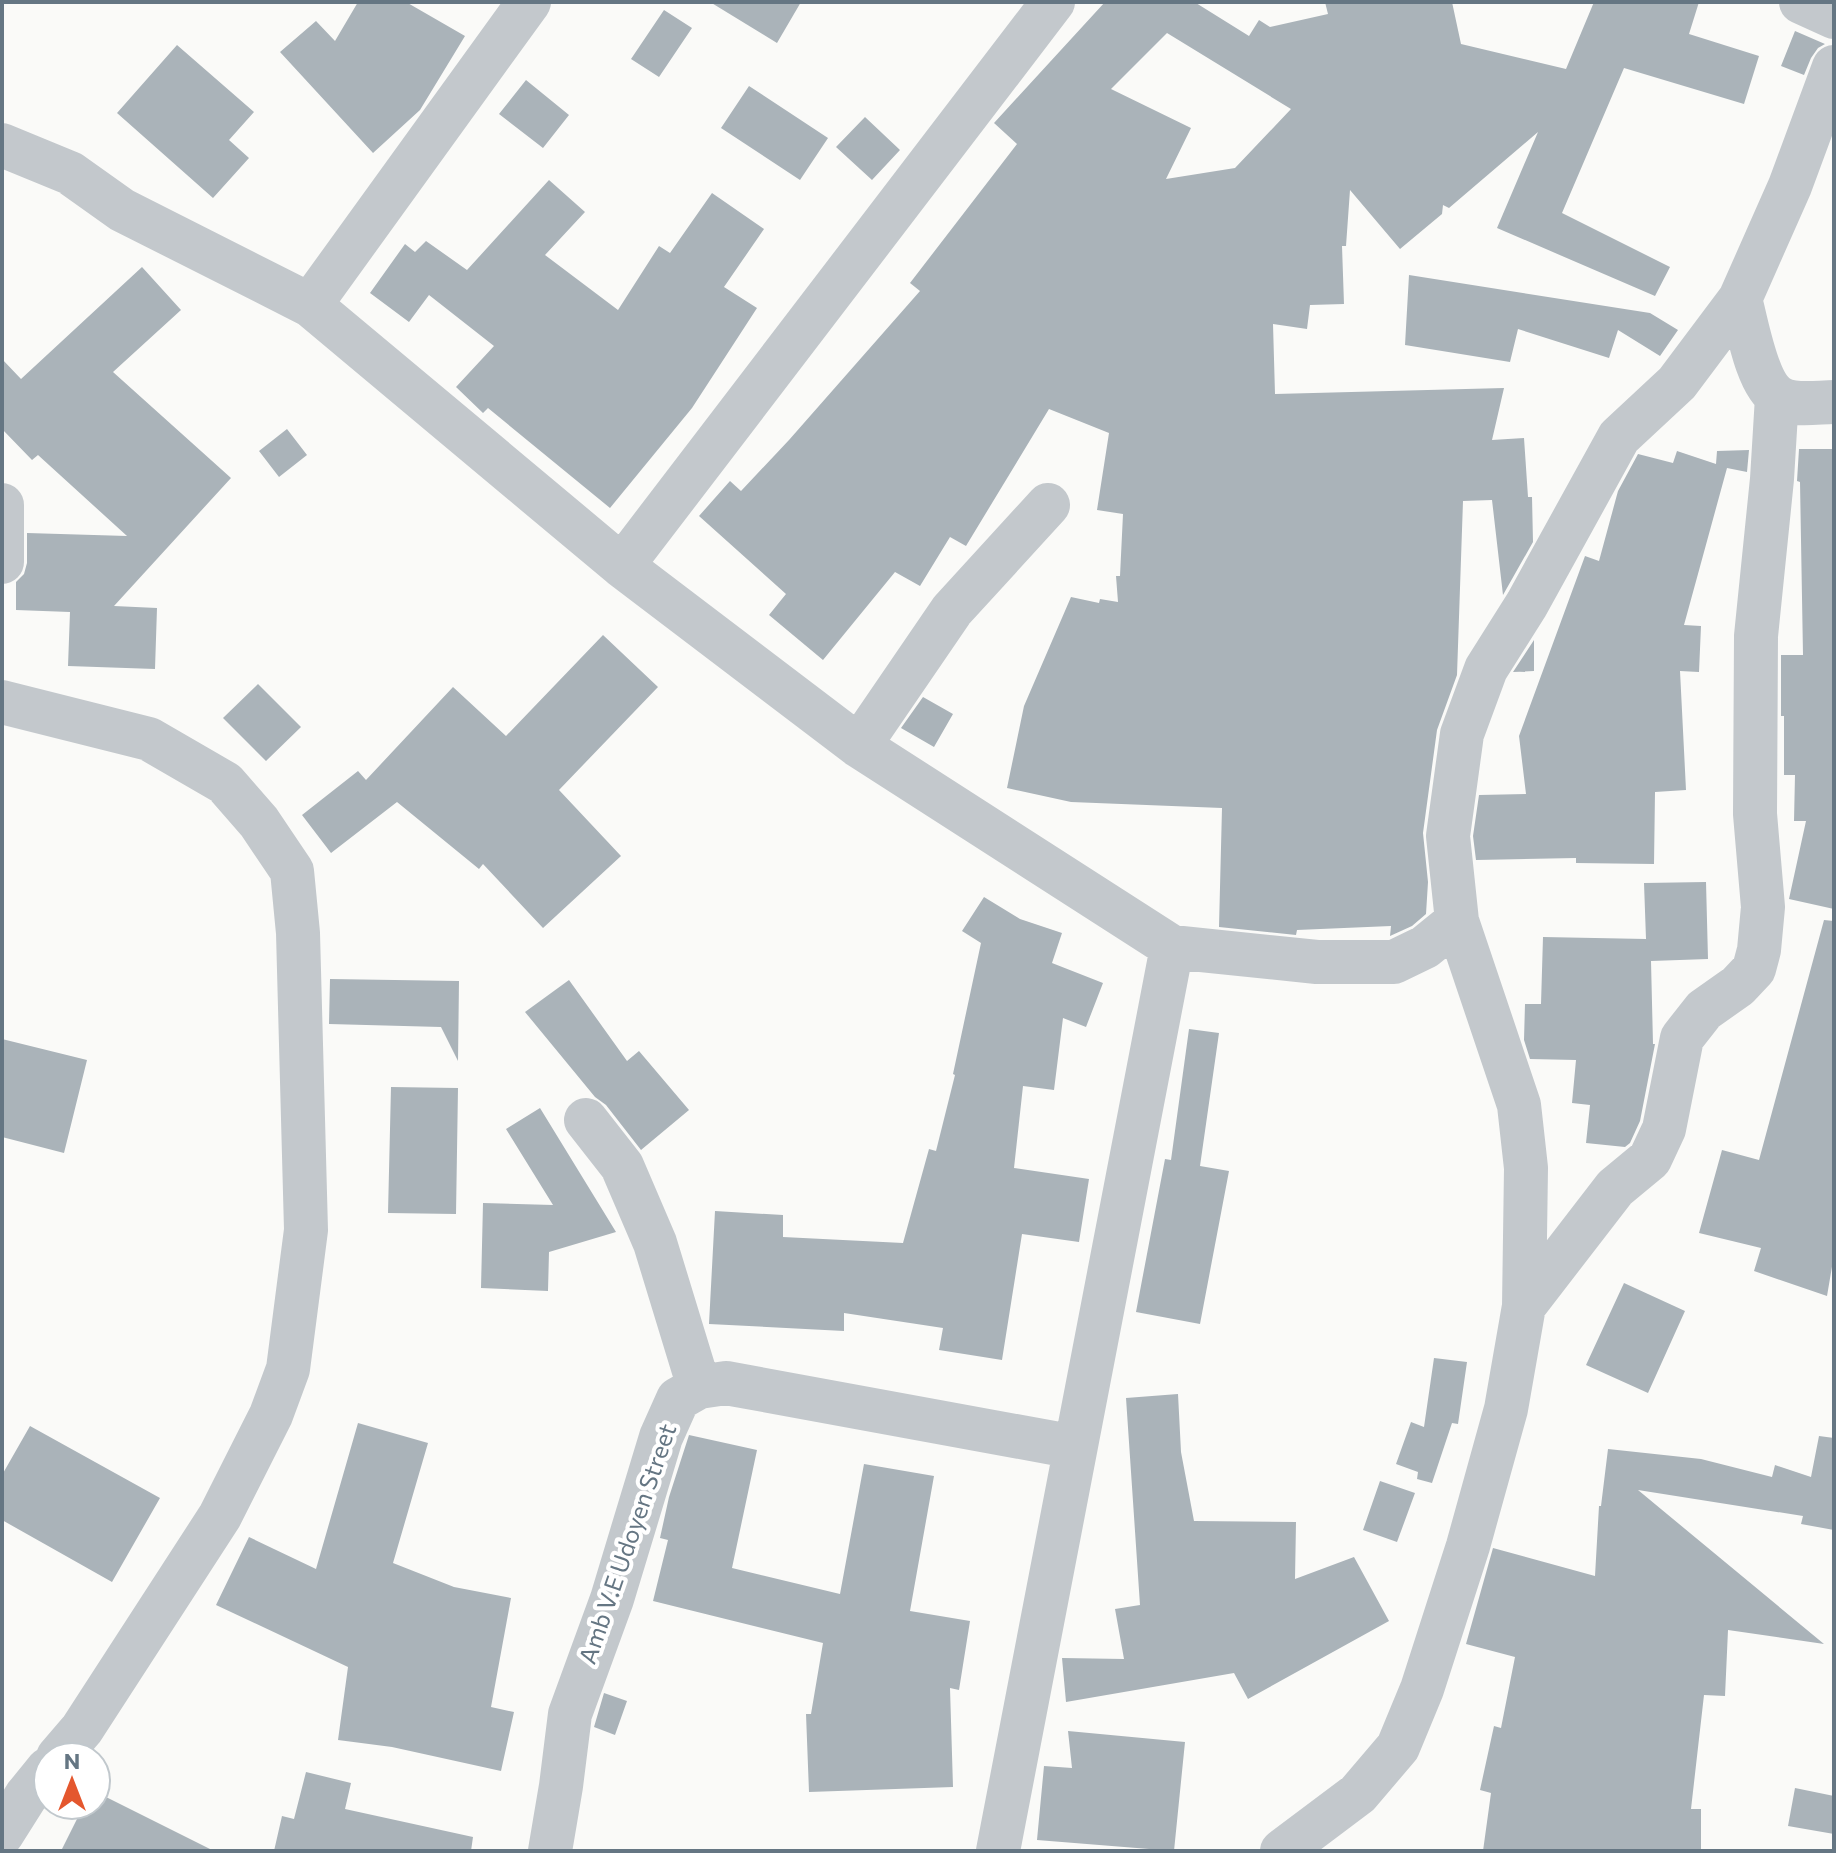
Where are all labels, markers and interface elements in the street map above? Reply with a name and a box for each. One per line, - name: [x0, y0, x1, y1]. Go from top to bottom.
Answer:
- street label: Amb V.E Udoyen Street: [572, 1420, 681, 1667]
- north arrow: [32, 1741, 112, 1821]
- text: N: [64, 1747, 80, 1774]

